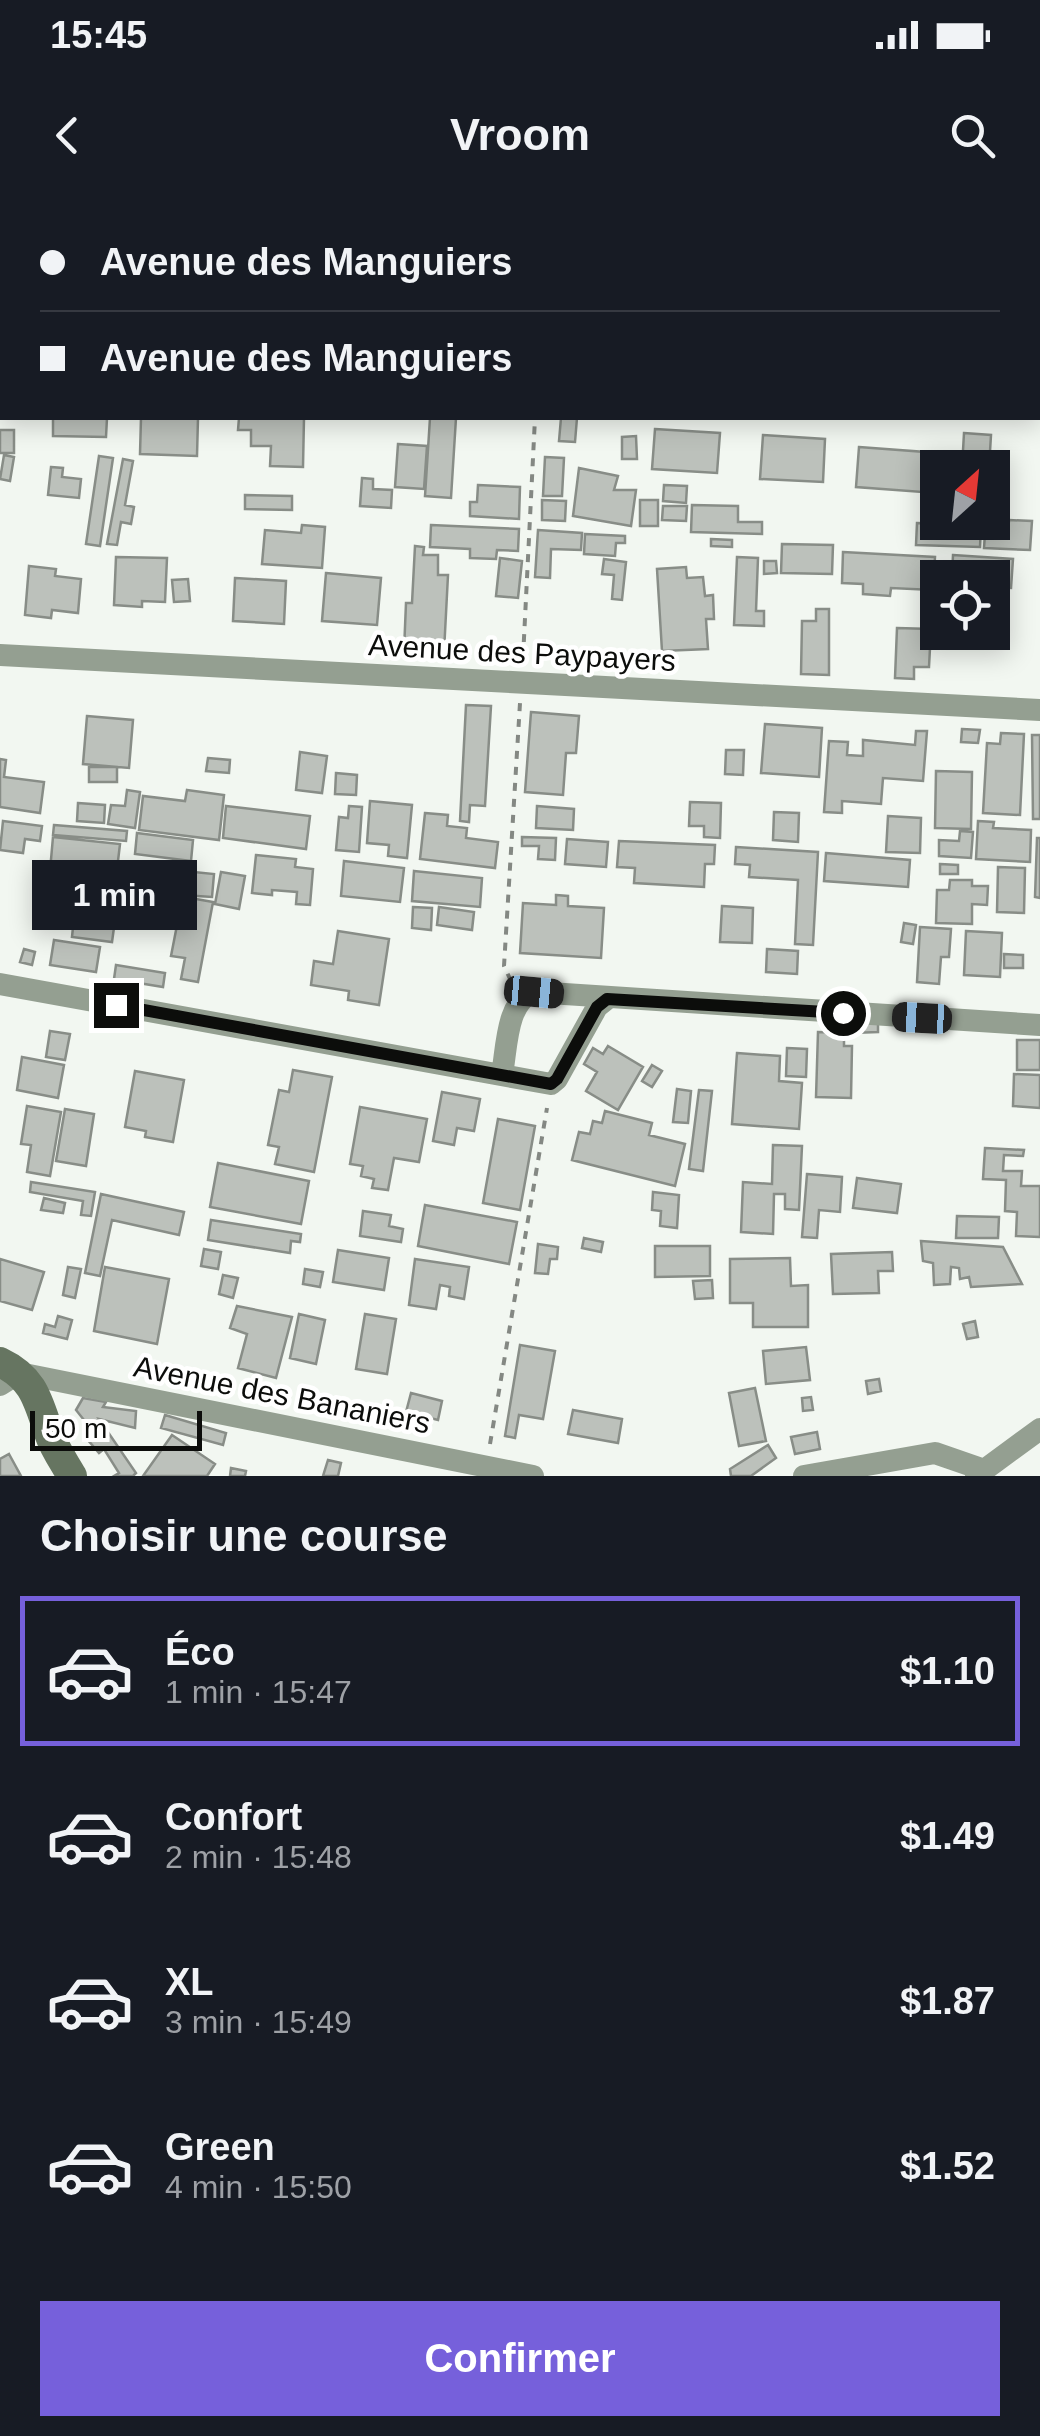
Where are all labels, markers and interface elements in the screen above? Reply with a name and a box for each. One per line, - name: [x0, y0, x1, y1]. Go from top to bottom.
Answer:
- text: 15:45: [50, 14, 147, 56]
- icon: back: [40, 108, 95, 163]
- icon: search: [945, 108, 1000, 163]
- text: Vroom: [450, 109, 590, 160]
- text: Avenue des Manguiers: [100, 241, 513, 283]
- text: Avenue des Manguiers: [100, 337, 513, 379]
- north arrow: [920, 450, 1010, 540]
- map controls: [920, 450, 1010, 650]
- button: locate: [920, 560, 1010, 650]
- street label: Avenue des Paypayers: [367, 628, 677, 677]
- callout: 1 min: [34, 860, 198, 930]
- text: 1 min: [73, 877, 156, 913]
- car: [503, 974, 565, 1010]
- route end: [94, 983, 139, 1028]
- route start: [821, 991, 866, 1036]
- car: [891, 1001, 953, 1035]
- street label: Avenue des Bananiers: [131, 1350, 433, 1439]
- scale bar: [30, 1406, 202, 1450]
- text: 50 m: [45, 1413, 107, 1444]
- text: Choisir une course: [40, 1510, 448, 1561]
- icon: car: [45, 1626, 135, 1716]
- text: Éco: [165, 1631, 235, 1673]
- text: $1.10: [900, 1650, 995, 1692]
- text: 1 min · 15:47: [165, 1674, 352, 1710]
- icon: car: [45, 1791, 135, 1881]
- text: Confort: [165, 1796, 302, 1838]
- text: $1.49: [900, 1815, 995, 1857]
- text: 2 min · 15:48: [165, 1839, 352, 1875]
- icon: car: [45, 1956, 135, 2046]
- text: XL: [165, 1961, 214, 2003]
- text: $1.87: [900, 1980, 995, 2022]
- text: 3 min · 15:49: [165, 2004, 352, 2040]
- icon: car: [45, 2121, 135, 2211]
- text: Green: [165, 2126, 275, 2168]
- text: $1.52: [900, 2145, 995, 2187]
- text: 4 min · 15:50: [165, 2169, 352, 2205]
- button: Confirmer: [40, 2301, 1000, 2416]

